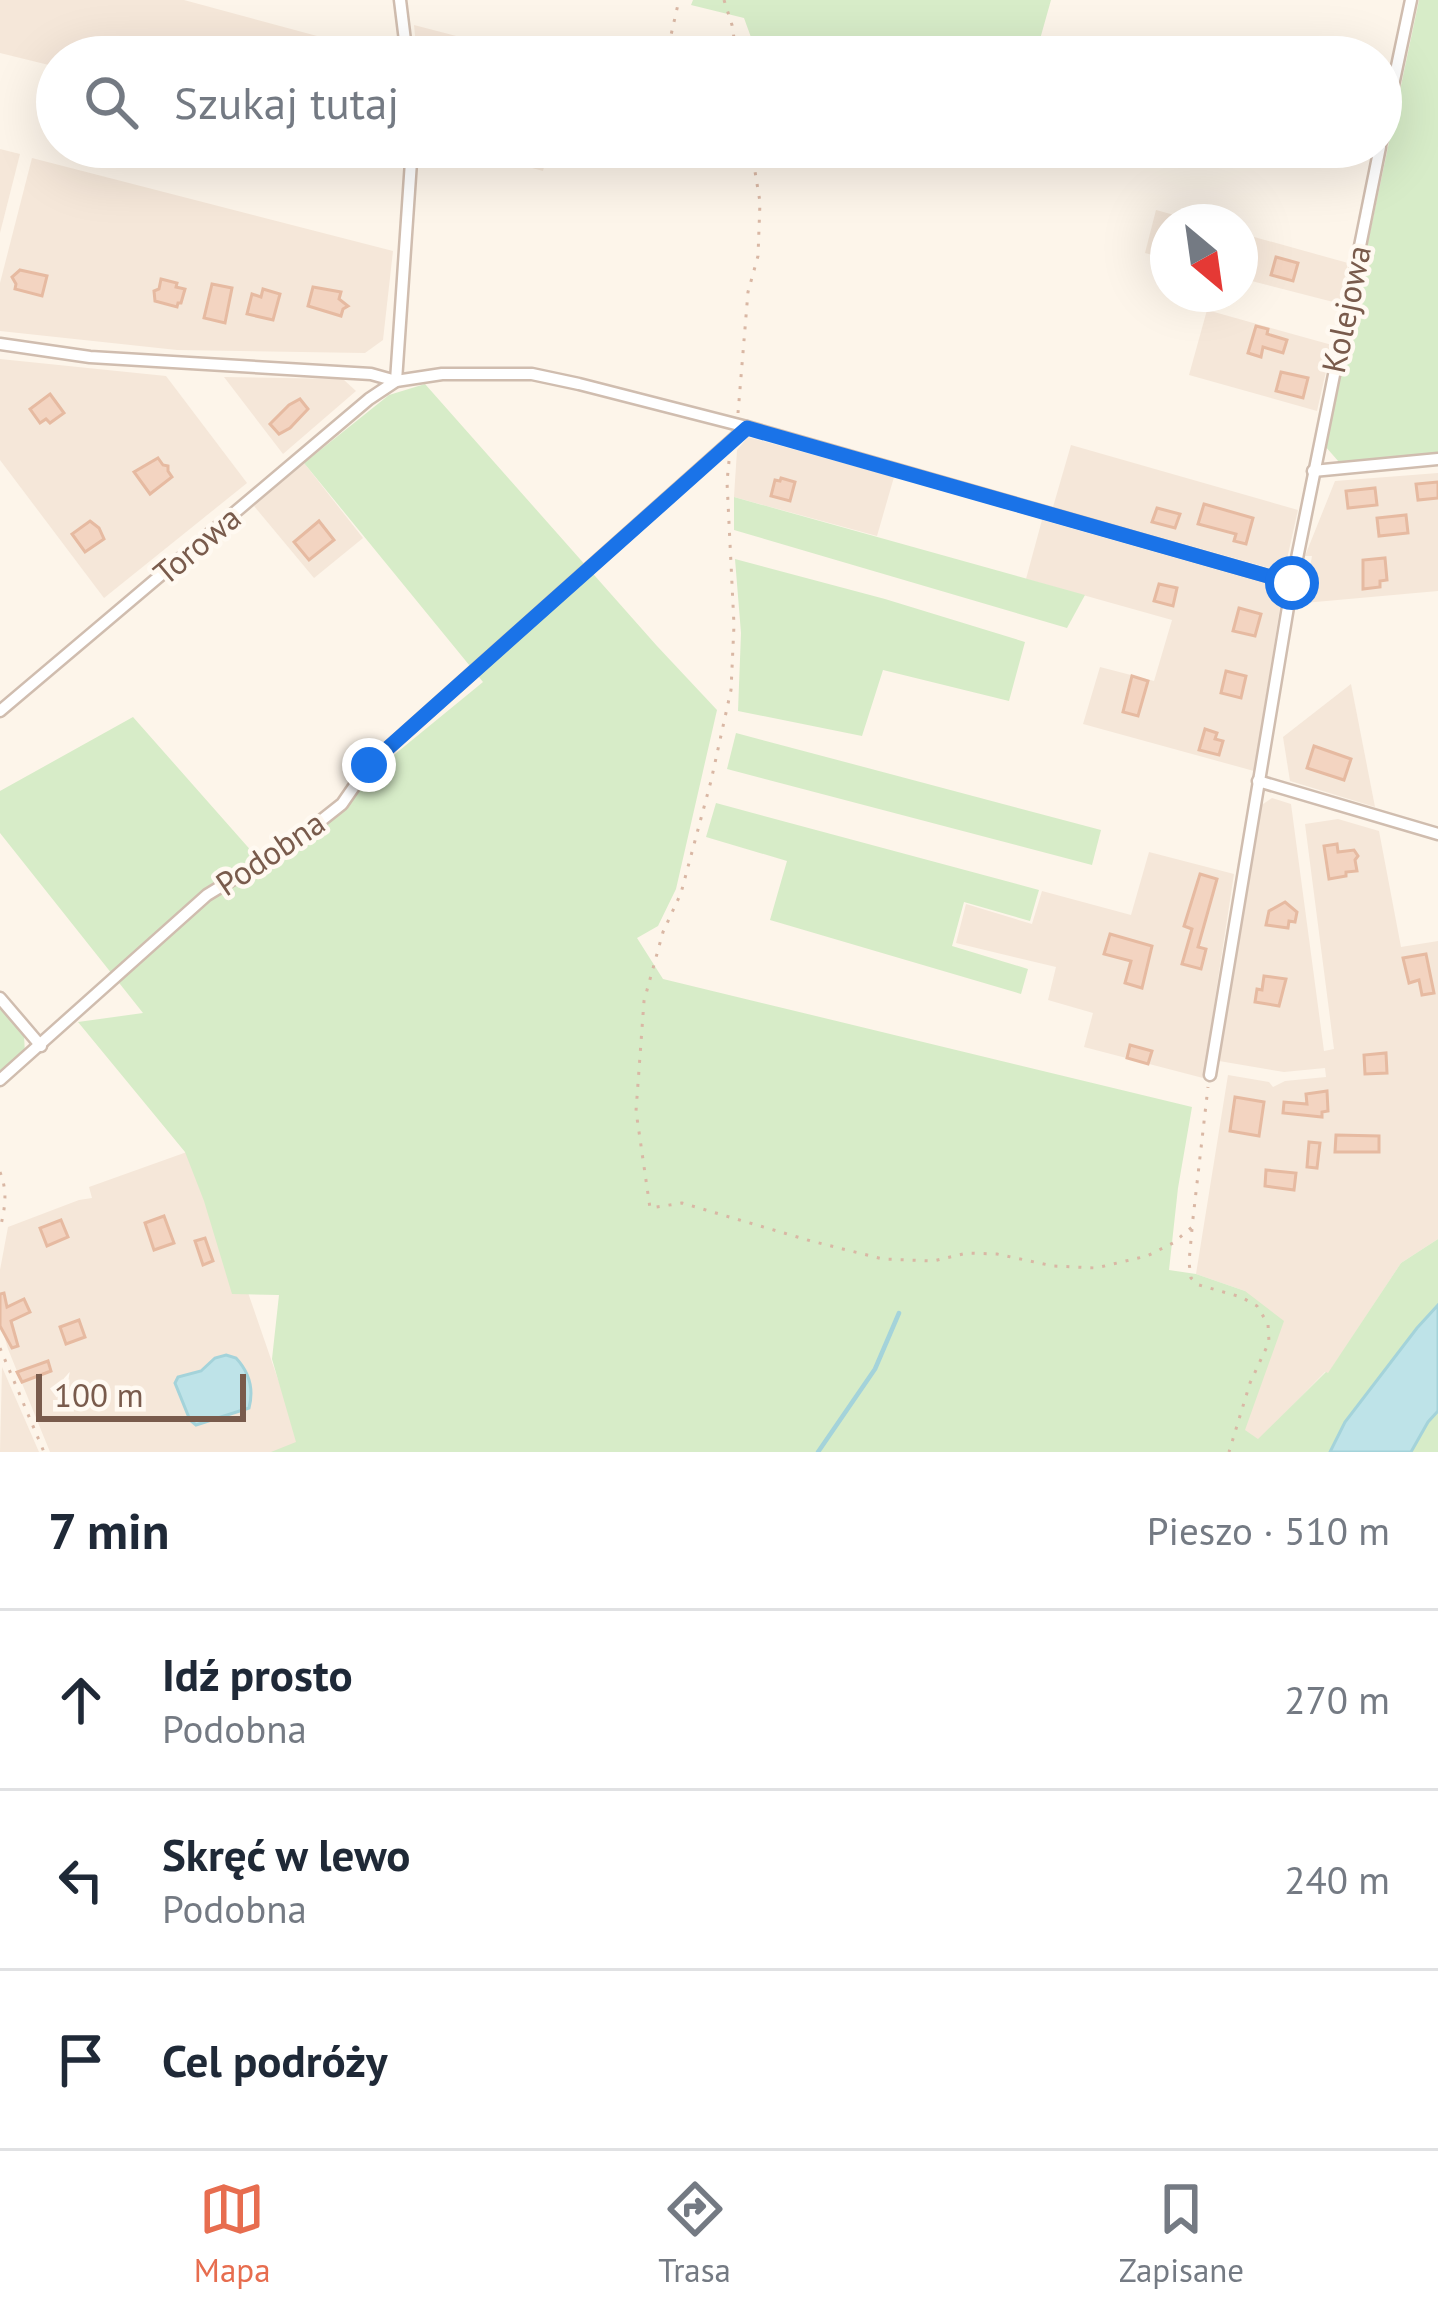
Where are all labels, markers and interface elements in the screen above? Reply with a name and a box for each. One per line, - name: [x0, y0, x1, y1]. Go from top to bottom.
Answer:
- search box: [36, 36, 1402, 168]
- icon: search: [78, 69, 144, 135]
- text: Szukaj tutaj: [174, 73, 399, 131]
- north arrow: [1150, 204, 1258, 312]
- street label: Kolejowa: [1311, 241, 1380, 377]
- street label: Torowa: [144, 496, 249, 594]
- route start: [1265, 556, 1319, 610]
- route end: [342, 738, 396, 792]
- street label: Podobna: [207, 800, 333, 905]
- scale bar: [36, 1368, 246, 1421]
- text: 100 m: [54, 1373, 144, 1416]
- text: 7 min: [48, 1497, 170, 1563]
- text: Pieszo · 510 m: [1147, 1505, 1390, 1556]
- text: Idź prosto: [162, 1645, 353, 1703]
- icon: ahead: [48, 1667, 114, 1733]
- text: 270 m: [1284, 1674, 1390, 1725]
- text: Podobna: [162, 1703, 307, 1754]
- text: Skręć w lewo: [162, 1825, 410, 1883]
- icon: left: [48, 1847, 114, 1913]
- text: 240 m: [1284, 1854, 1390, 1905]
- text: Podobna: [162, 1883, 307, 1934]
- icon: arrive: [48, 2027, 114, 2093]
- text: Cel podróży: [162, 2031, 387, 2089]
- tab: Mapa: [194, 2176, 271, 2291]
- tab: Trasa: [658, 2176, 731, 2291]
- tab: Zapisane: [1119, 2176, 1244, 2291]

